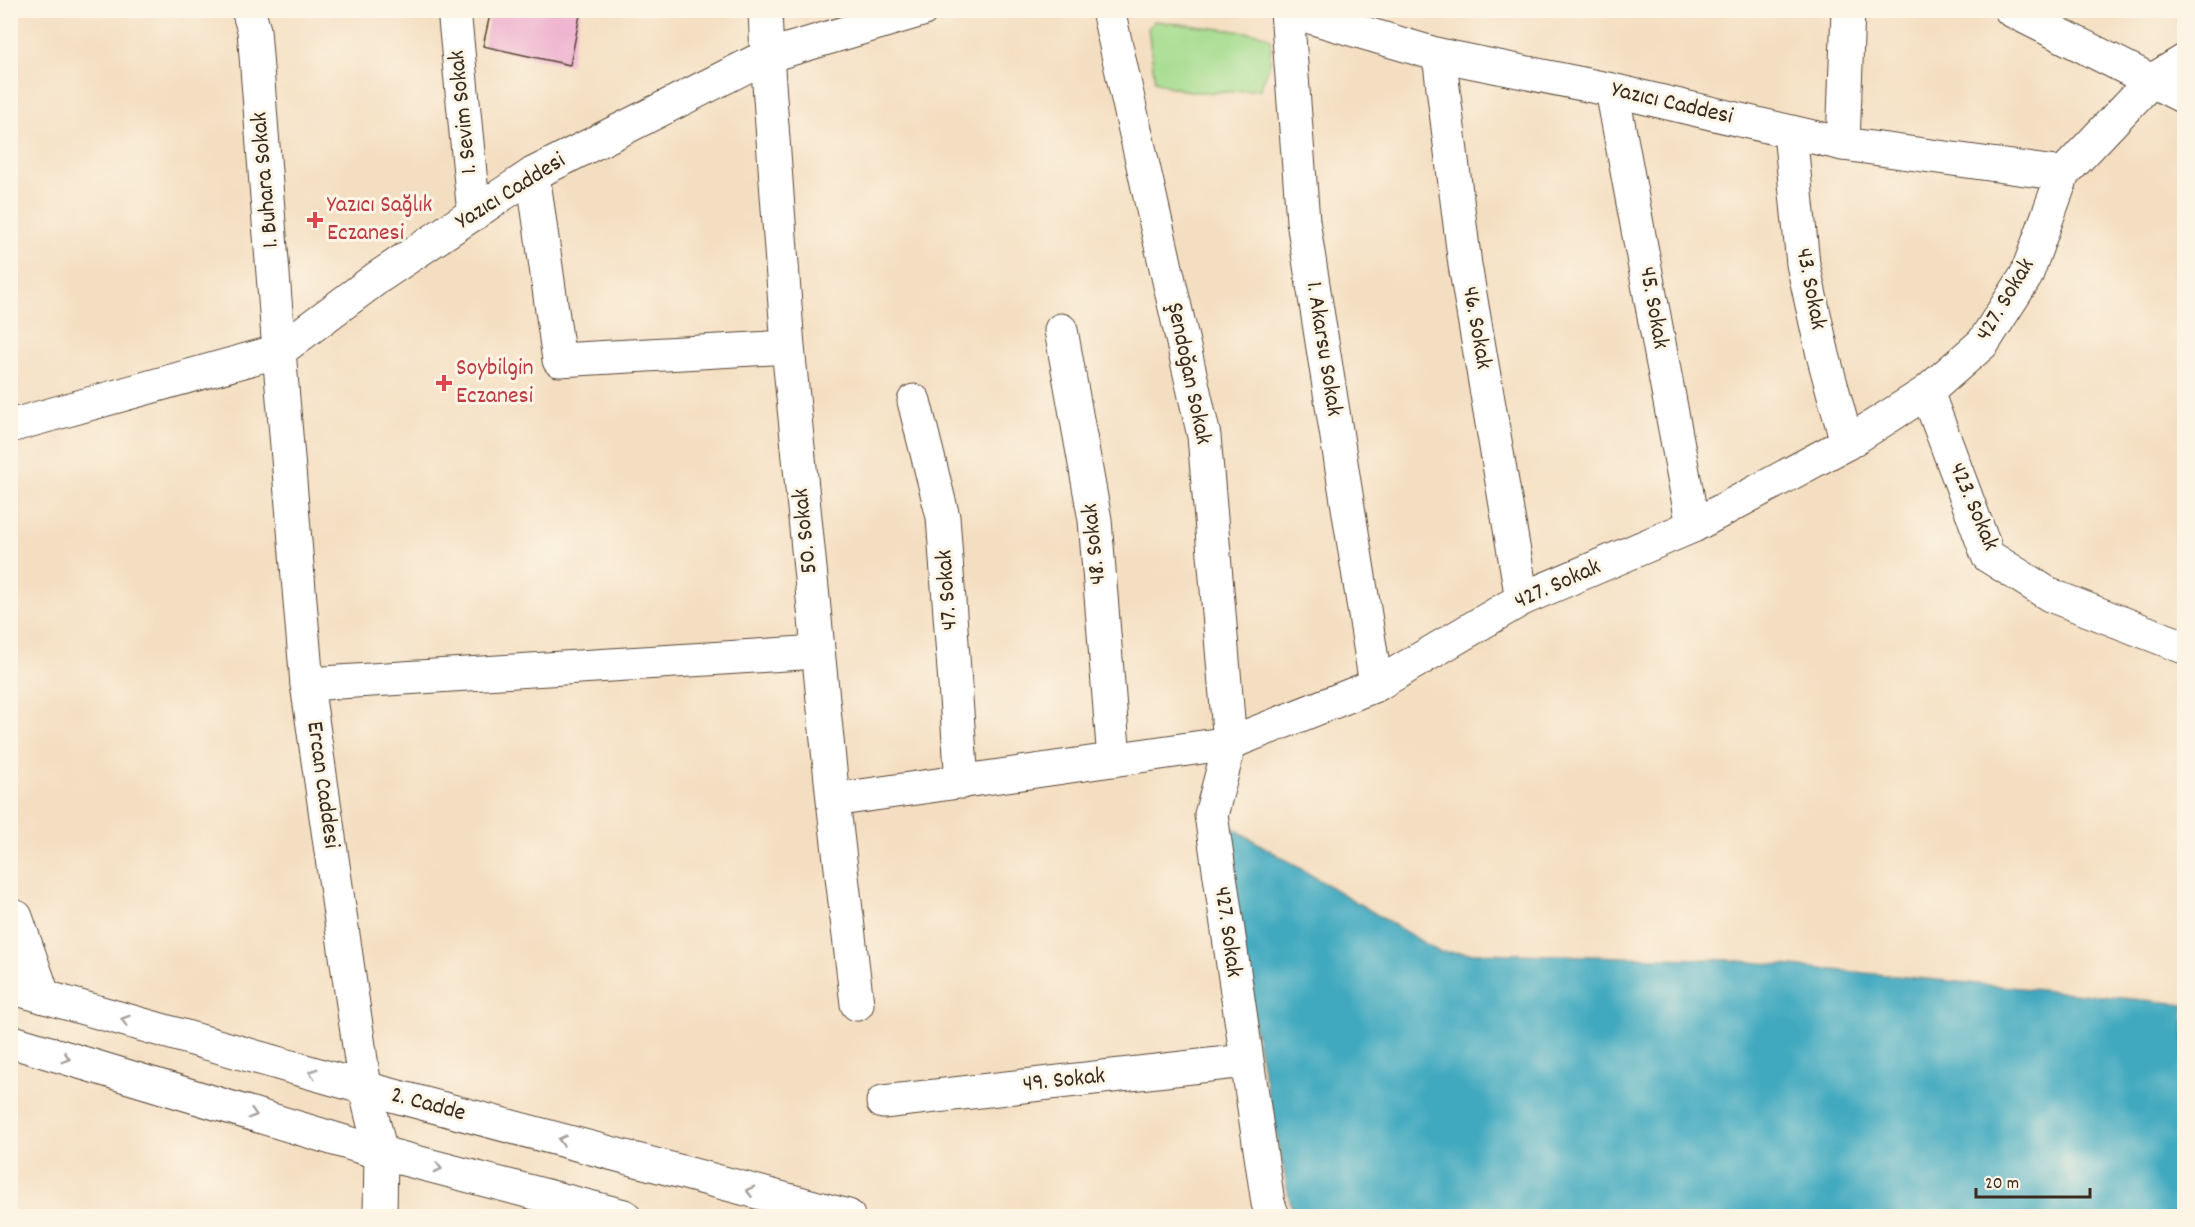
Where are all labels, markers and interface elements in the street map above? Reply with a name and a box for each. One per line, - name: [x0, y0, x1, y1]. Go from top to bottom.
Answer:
- street label: 1. Sevim Sokak: [441, 48, 487, 176]
- street label: Yazıcı Caddesi: [1608, 74, 1736, 134]
- street label: 1. Buhara Sokak: [243, 110, 289, 250]
- street label: Yazıcı Caddesi: [449, 145, 573, 239]
- place label: Yazıcı Sağlık Eczanesi: [327, 189, 432, 251]
- marker: Yazıcı Sağlık Eczanesi: [308, 213, 322, 227]
- street label: 43. Sokak: [1785, 245, 1835, 333]
- street label: 427. Sokak: [1968, 252, 2044, 348]
- street label: 45. Sokak: [1629, 264, 1677, 352]
- street label: 1. Akarsu Sokak: [1296, 279, 1350, 419]
- street label: 46. Sokak: [1452, 284, 1500, 372]
- street label: Şendoğan Sokak: [1156, 300, 1220, 448]
- place label: Soybilgin Eczanesi: [456, 352, 533, 414]
- marker: Soybilgin Eczanesi: [437, 376, 451, 390]
- street label: 423. Sokak: [1939, 458, 2007, 556]
- street label: 50. Sokak: [785, 487, 827, 575]
- street label: 48. Sokak: [1074, 502, 1116, 586]
- street label: 47. Sokak: [928, 548, 968, 632]
- street label: 427. Sokak: [1509, 551, 1607, 619]
- street label: Ercan Caddesi: [296, 719, 348, 851]
- street label: 427. Sokak: [1204, 884, 1250, 980]
- one-way arrow: [120, 1015, 131, 1027]
- one-way arrow: [61, 1050, 71, 1063]
- street label: 49. Sokak: [1021, 1060, 1107, 1102]
- one-way arrow: [308, 1068, 319, 1080]
- street label: 2. Cadde: [387, 1079, 469, 1131]
- one-way arrow: [247, 1107, 258, 1119]
- one-way arrow: [557, 1135, 567, 1148]
- one-way arrow: [433, 1160, 443, 1173]
- scale bar: [1976, 1161, 2090, 1199]
- text: 20 m: [1985, 1172, 2019, 1197]
- one-way arrow: [746, 1185, 756, 1198]

